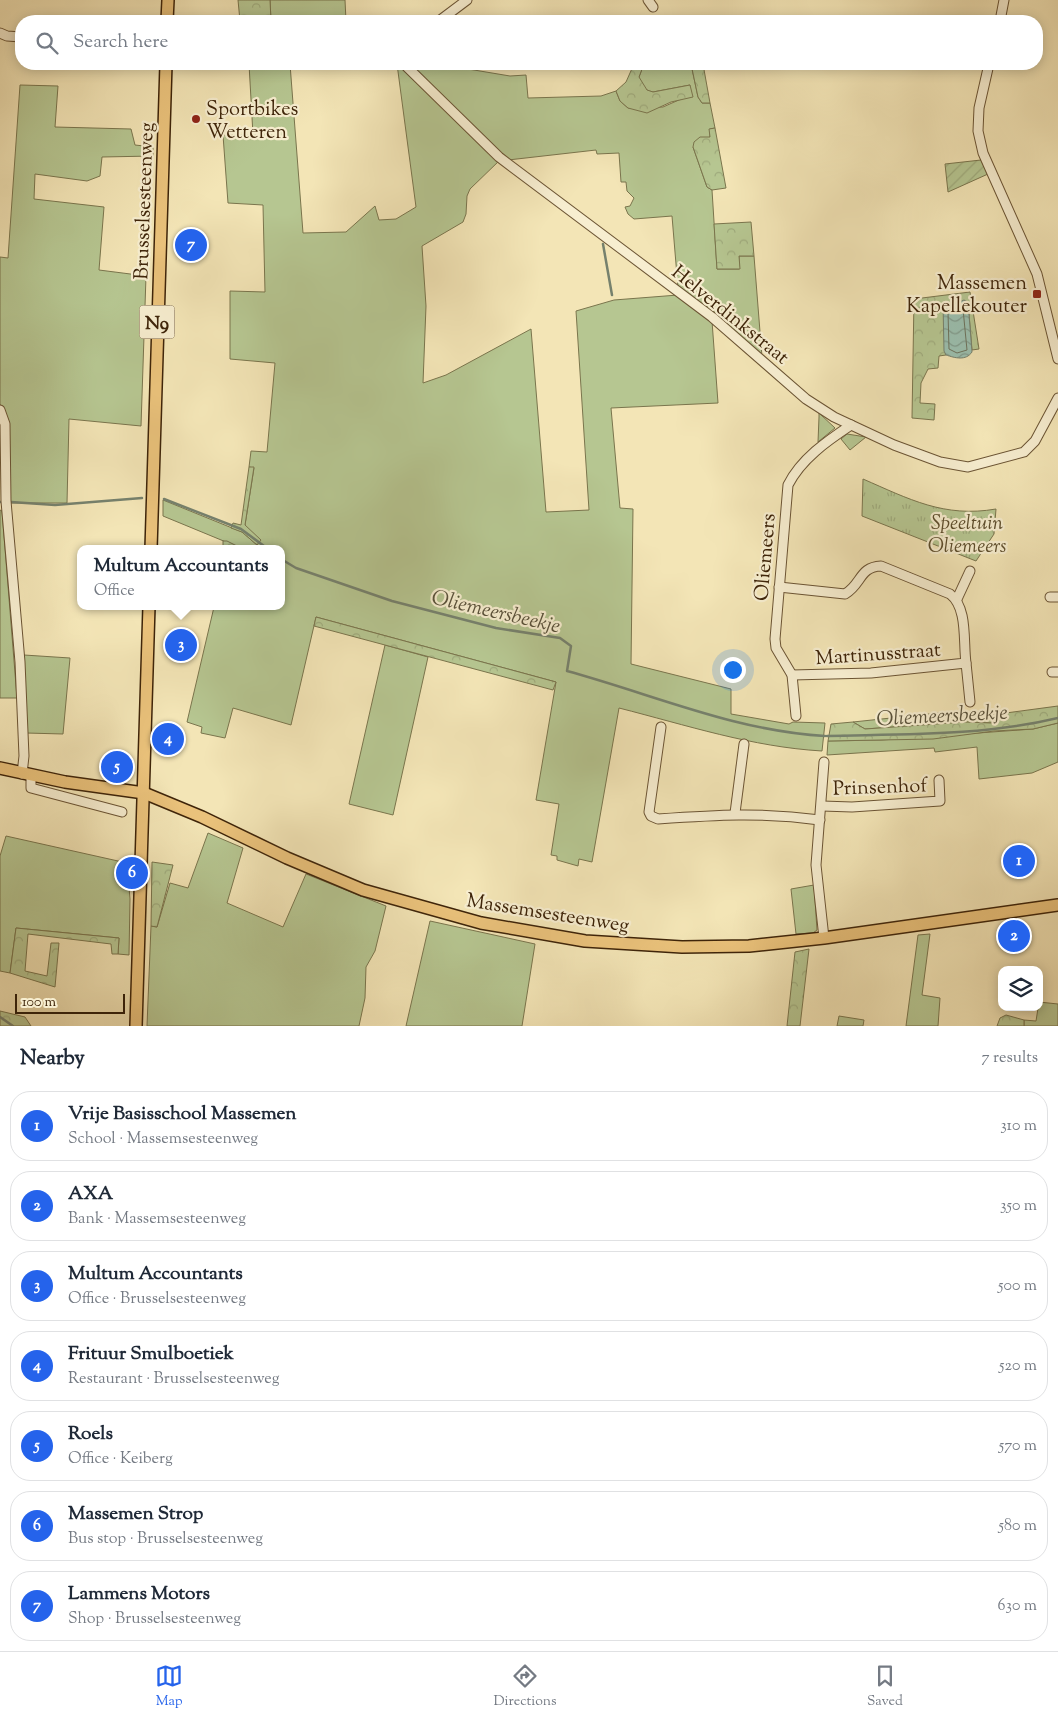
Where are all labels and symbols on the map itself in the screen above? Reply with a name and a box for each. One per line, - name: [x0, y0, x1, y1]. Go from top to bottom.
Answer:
- place label: Sportbikes Wetteren: [206, 96, 299, 148]
- marker: Sportbikes Wetteren: [190, 113, 202, 125]
- street label: Brusselsesteenweg: [128, 122, 163, 280]
- pin: 7: [175, 226, 207, 264]
- street label: Helverdinkstraat: [664, 259, 795, 373]
- place label: Massemen Kapellekouter: [906, 270, 1027, 322]
- marker: Massemen Kapellekouter: [1031, 288, 1043, 300]
- road number: N9: [140, 306, 174, 338]
- park label: Speeltuin Oliemeers: [928, 510, 1007, 562]
- street label: Oliemeers: [748, 512, 785, 602]
- water label: Oliemeersbeekje: [428, 584, 563, 642]
- pin: 3: [165, 626, 197, 664]
- street label: Martinusstraat: [815, 637, 942, 674]
- your location: [720, 657, 746, 683]
- water label: Oliemeersbeekje: [876, 699, 1009, 735]
- pin: 4: [152, 720, 184, 758]
- pin: 5: [101, 748, 133, 786]
- street label: Prinsenhof: [832, 772, 929, 805]
- pin: 1: [1003, 842, 1035, 880]
- pin: 6: [116, 854, 148, 892]
- street label: Massemsesteenweg: [464, 887, 631, 942]
- pin: 2: [998, 917, 1030, 955]
- scale bar: [15, 991, 125, 1014]

